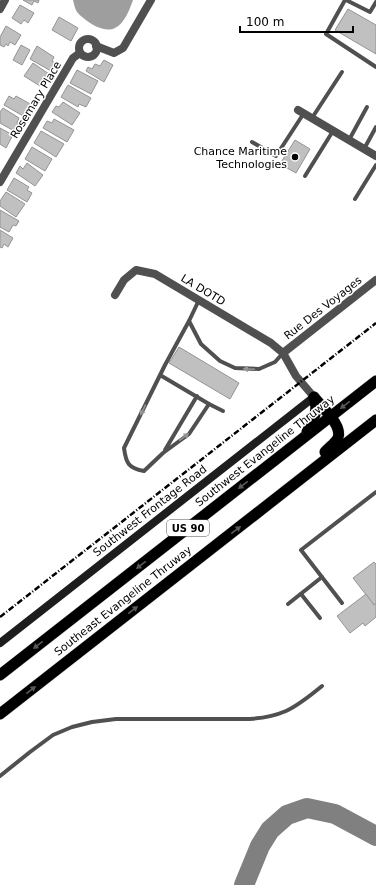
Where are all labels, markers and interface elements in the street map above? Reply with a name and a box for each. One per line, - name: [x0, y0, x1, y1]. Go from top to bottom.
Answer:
- scale bar: [240, 8, 353, 34]
- text: 100 m: [246, 15, 284, 29]
- street label: Rosemary Place: [8, 59, 64, 141]
- place label: Chance Maritime Technologies: [194, 145, 287, 171]
- marker: Chance Maritime Technologies: [290, 152, 300, 162]
- street label: LA DOTD: [178, 272, 228, 308]
- street label: Rue Des Voyages: [282, 273, 365, 342]
- one-way arrow: [242, 366, 255, 372]
- street label: Southwest Evangeline Thruway: [193, 392, 338, 509]
- one-way arrow: [340, 401, 351, 409]
- one-way arrow: [140, 404, 146, 415]
- one-way arrow: [179, 432, 190, 441]
- street label: Southwest Frontage Road: [91, 463, 209, 559]
- one-way arrow: [237, 481, 248, 489]
- road number: US 90: [167, 520, 209, 536]
- one-way arrow: [230, 525, 241, 534]
- street label: Southeast Evangeline Thruway: [52, 543, 195, 659]
- one-way arrow: [135, 561, 146, 569]
- one-way arrow: [128, 605, 139, 614]
- one-way arrow: [33, 641, 44, 650]
- one-way arrow: [25, 685, 36, 694]

